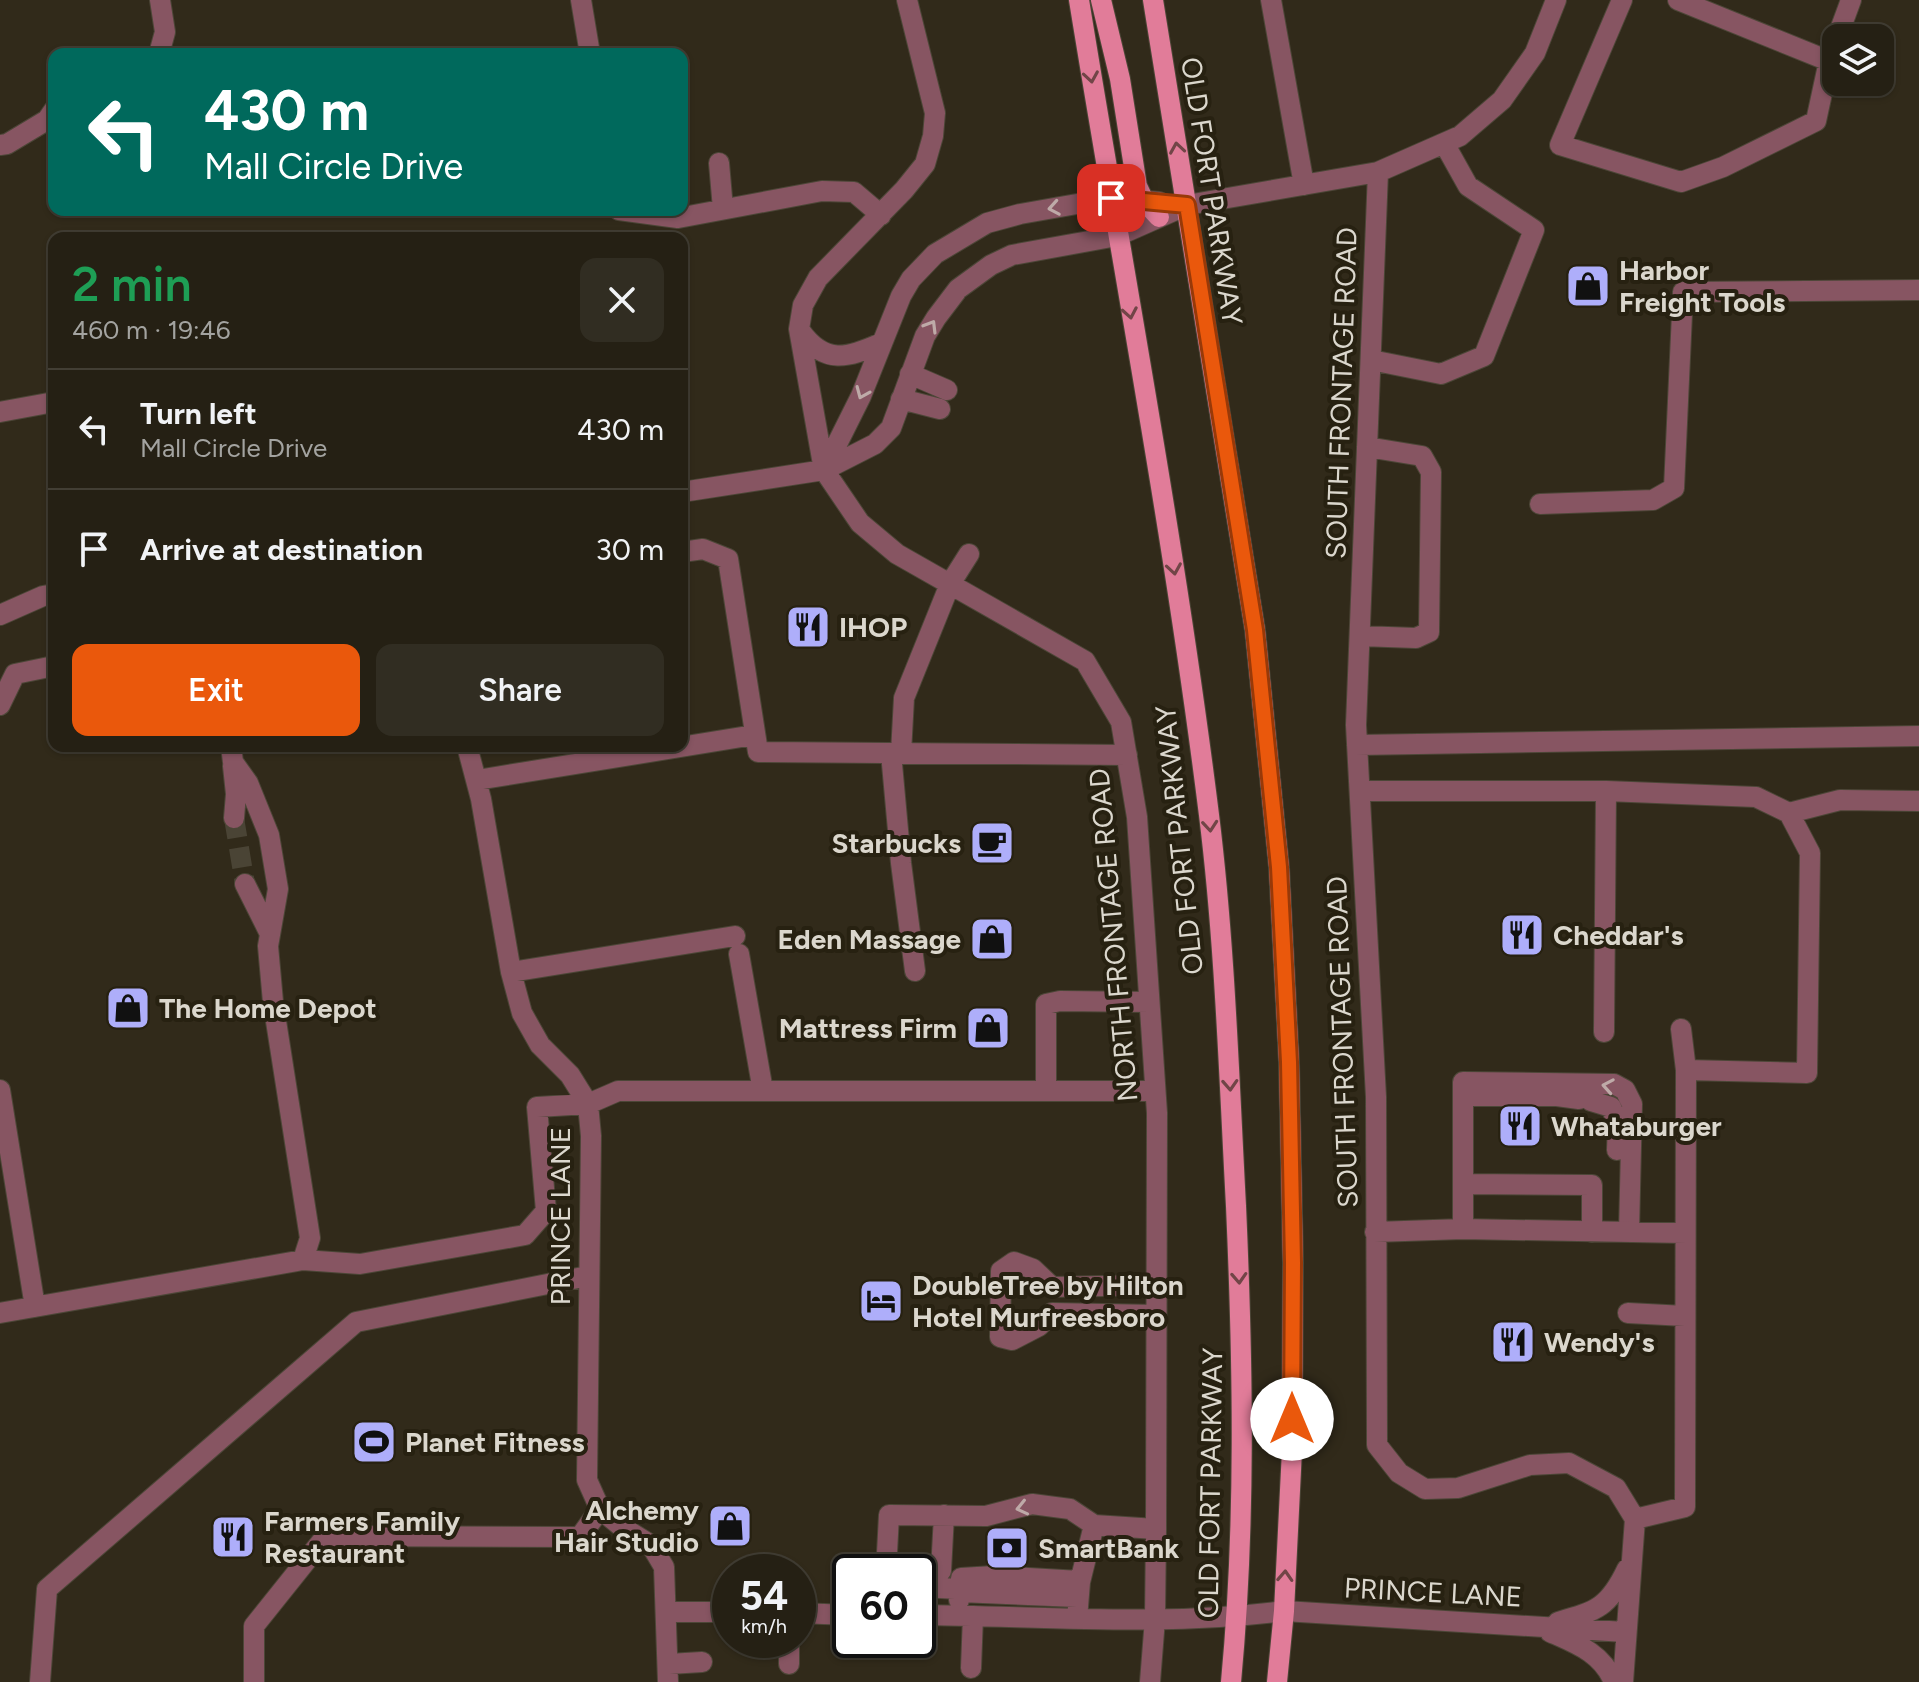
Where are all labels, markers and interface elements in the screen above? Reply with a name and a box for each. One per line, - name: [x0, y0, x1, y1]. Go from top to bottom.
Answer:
- map controls: [1822, 24, 1894, 96]
- button: layers: [1822, 24, 1894, 96]
- street label: OLD FORT PARKWAY: [1174, 55, 1250, 327]
- one-way arrow: [1082, 70, 1099, 84]
- text: 430 m: [204, 77, 369, 144]
- icon: left: [72, 80, 176, 184]
- one-way arrow: [1169, 142, 1186, 155]
- text: Mall Circle Drive: [204, 145, 463, 188]
- pin: [1077, 164, 1145, 232]
- icon: arrive: [1089, 176, 1133, 220]
- one-way arrow: [1047, 199, 1061, 216]
- street label: SOUTH FRONTAGE ROAD: [1318, 226, 1364, 560]
- place label: Harbor Freight Tools: [1619, 253, 1785, 319]
- text: 2 min: [72, 255, 192, 313]
- button: close: [580, 258, 664, 342]
- shop icon: Harbor Freight Tools: [1564, 262, 1612, 310]
- one-way arrow: [1121, 306, 1138, 319]
- text: 460 m · 19:46: [72, 314, 230, 346]
- one-way arrow: [922, 320, 937, 335]
- one-way arrow: [855, 385, 871, 399]
- text: Turn left: [140, 395, 257, 432]
- icon: left: [72, 407, 116, 451]
- text: 430 m: [577, 411, 664, 448]
- text: Mall Circle Drive: [140, 432, 327, 464]
- icon: arrive: [72, 527, 116, 571]
- text: Arrive at destination: [140, 531, 423, 568]
- text: 30 m: [596, 531, 664, 568]
- one-way arrow: [1164, 562, 1181, 576]
- restaurant icon: IHOP: [784, 603, 832, 651]
- place label: IHOP: [839, 610, 907, 644]
- button: Exit: [72, 644, 360, 736]
- button: Share: [376, 644, 664, 736]
- street label: OLD FORT PARKWAY: [1148, 704, 1210, 976]
- street label: NORTH FRONTAGE ROAD: [1081, 767, 1145, 1103]
- cafe icon: Starbucks: [968, 819, 1016, 867]
- one-way arrow: [1202, 820, 1219, 833]
- place label: Starbucks: [831, 826, 961, 860]
- street label: SOUTH FRONTAGE ROAD: [1319, 875, 1365, 1209]
- restaurant icon: Cheddar's: [1498, 911, 1546, 959]
- shop icon: Eden Massage: [968, 915, 1016, 963]
- place label: Cheddar's: [1553, 918, 1684, 952]
- place label: Eden Massage: [778, 922, 961, 956]
- shop icon: The Home Depot: [104, 984, 152, 1032]
- place label: The Home Depot: [159, 991, 377, 1025]
- shop icon: Mattress Firm: [964, 1004, 1012, 1052]
- place label: Mattress Firm: [779, 1011, 957, 1045]
- one-way arrow: [1601, 1078, 1614, 1095]
- one-way arrow: [1222, 1079, 1239, 1092]
- restaurant icon: Whataburger: [1496, 1102, 1544, 1150]
- place label: Whataburger: [1551, 1109, 1722, 1143]
- street label: PRINCE LANE: [543, 1127, 577, 1305]
- place label: DoubleTree by Hilton Hotel Murfreesboro: [912, 1268, 1184, 1334]
- one-way arrow: [1230, 1272, 1247, 1285]
- hotel icon: DoubleTree by Hilton Hotel Murfreesboro: [857, 1277, 905, 1325]
- restaurant icon: Wendy's: [1489, 1318, 1537, 1366]
- place label: Wendy's: [1544, 1325, 1655, 1359]
- street label: OLD FORT PARKWAY: [1191, 1347, 1229, 1619]
- position arrow: [1250, 1377, 1334, 1461]
- sports icon: Planet Fitness: [350, 1418, 398, 1466]
- place label: Planet Fitness: [405, 1425, 585, 1459]
- place label: Alchemy Hair Studio: [554, 1493, 700, 1559]
- one-way arrow: [1015, 1499, 1029, 1516]
- shop icon: Alchemy Hair Studio: [706, 1502, 754, 1550]
- place label: Farmers Family Restaurant: [264, 1504, 461, 1570]
- restaurant icon: Farmers Family Restaurant: [209, 1513, 257, 1561]
- bank icon: SmartBank: [983, 1524, 1031, 1572]
- place label: SmartBank: [1038, 1531, 1179, 1565]
- speed limit sign: 60: [832, 1554, 936, 1658]
- one-way arrow: [1277, 1569, 1294, 1582]
- street label: PRINCE LANE: [1343, 1570, 1523, 1614]
- text: 54: [740, 1572, 788, 1620]
- text: km/h: [741, 1614, 787, 1638]

